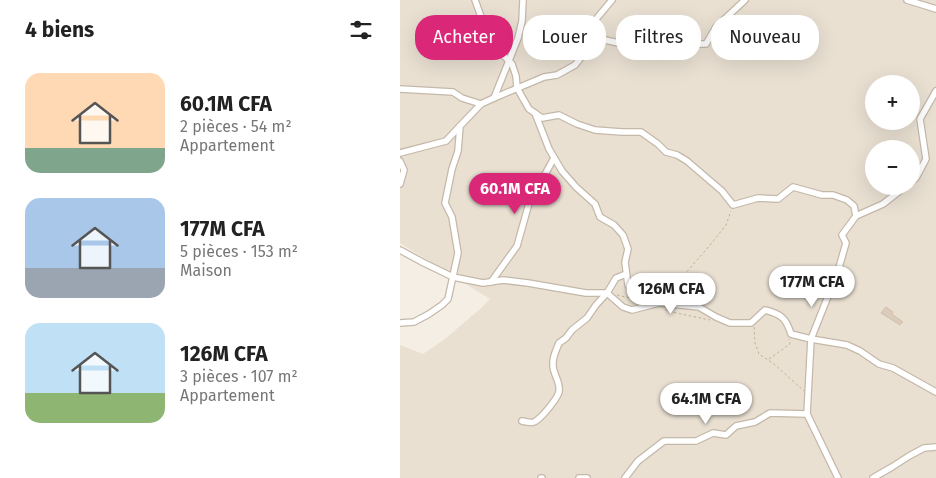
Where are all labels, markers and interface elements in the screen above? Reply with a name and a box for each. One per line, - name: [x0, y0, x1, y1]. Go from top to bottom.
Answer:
- chip: Acheter: [415, 15, 513, 60]
- chip: Louer: [523, 15, 606, 60]
- chip: Filtres: [616, 15, 701, 60]
- chip: Nouveau: [711, 15, 819, 60]
- icon: filters: [347, 16, 375, 44]
- text: 4 biens: [25, 17, 94, 43]
- map controls: [865, 75, 920, 195]
- button: +: [865, 75, 920, 130]
- text: 60.1M CFA: [180, 91, 272, 117]
- icon: home: [65, 93, 125, 153]
- text: 2 pièces · 54 m²: [180, 117, 292, 136]
- text: Appartement: [180, 136, 275, 155]
- button: −: [865, 140, 920, 195]
- pin: 60.1M CFA: [458, 172, 572, 215]
- text: 60.1M CFA: [480, 179, 550, 198]
- text: 177M CFA: [180, 216, 265, 242]
- icon: home: [65, 218, 125, 278]
- text: 5 pièces · 153 m²: [180, 242, 298, 261]
- text: Maison: [180, 261, 232, 280]
- pin: 177M CFA: [760, 266, 864, 308]
- pin: 126M CFA: [619, 272, 723, 315]
- text: 177M CFA: [780, 272, 844, 291]
- text: 126M CFA: [638, 279, 704, 298]
- text: 126M CFA: [180, 341, 268, 367]
- icon: home: [65, 343, 125, 403]
- text: 3 pièces · 107 m²: [180, 367, 298, 386]
- pin: 64.1M CFA: [649, 382, 763, 425]
- text: Appartement: [180, 386, 275, 405]
- text: 64.1M CFA: [671, 389, 741, 408]

